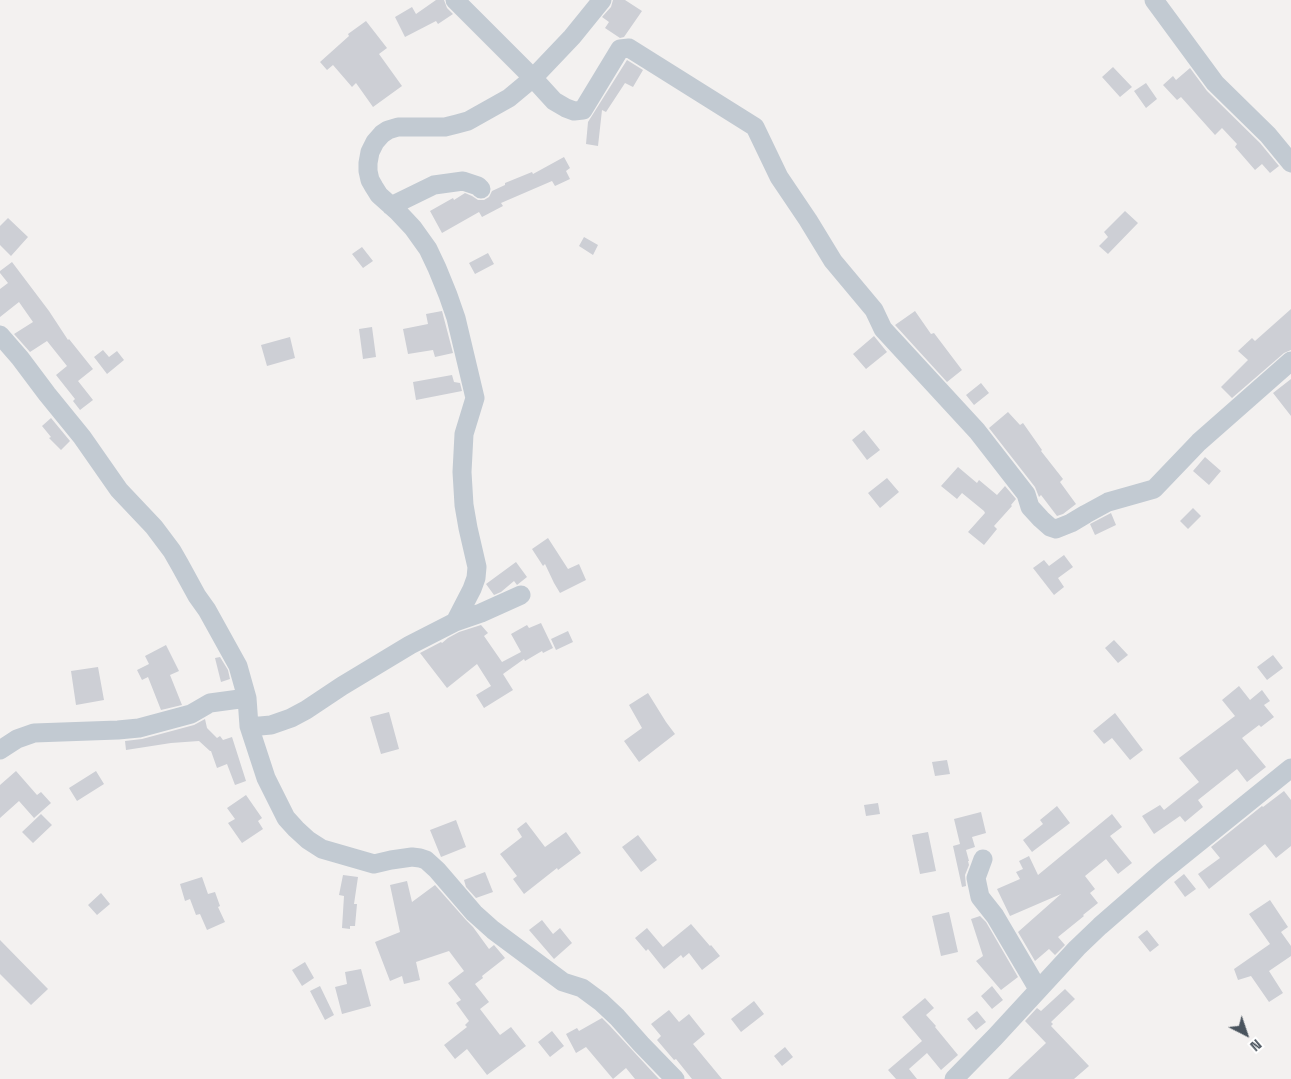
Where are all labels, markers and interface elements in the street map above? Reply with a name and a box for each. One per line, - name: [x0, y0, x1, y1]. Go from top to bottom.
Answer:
- north arrow: [1221, 1009, 1271, 1059]
- text: N: [1246, 1035, 1265, 1055]

